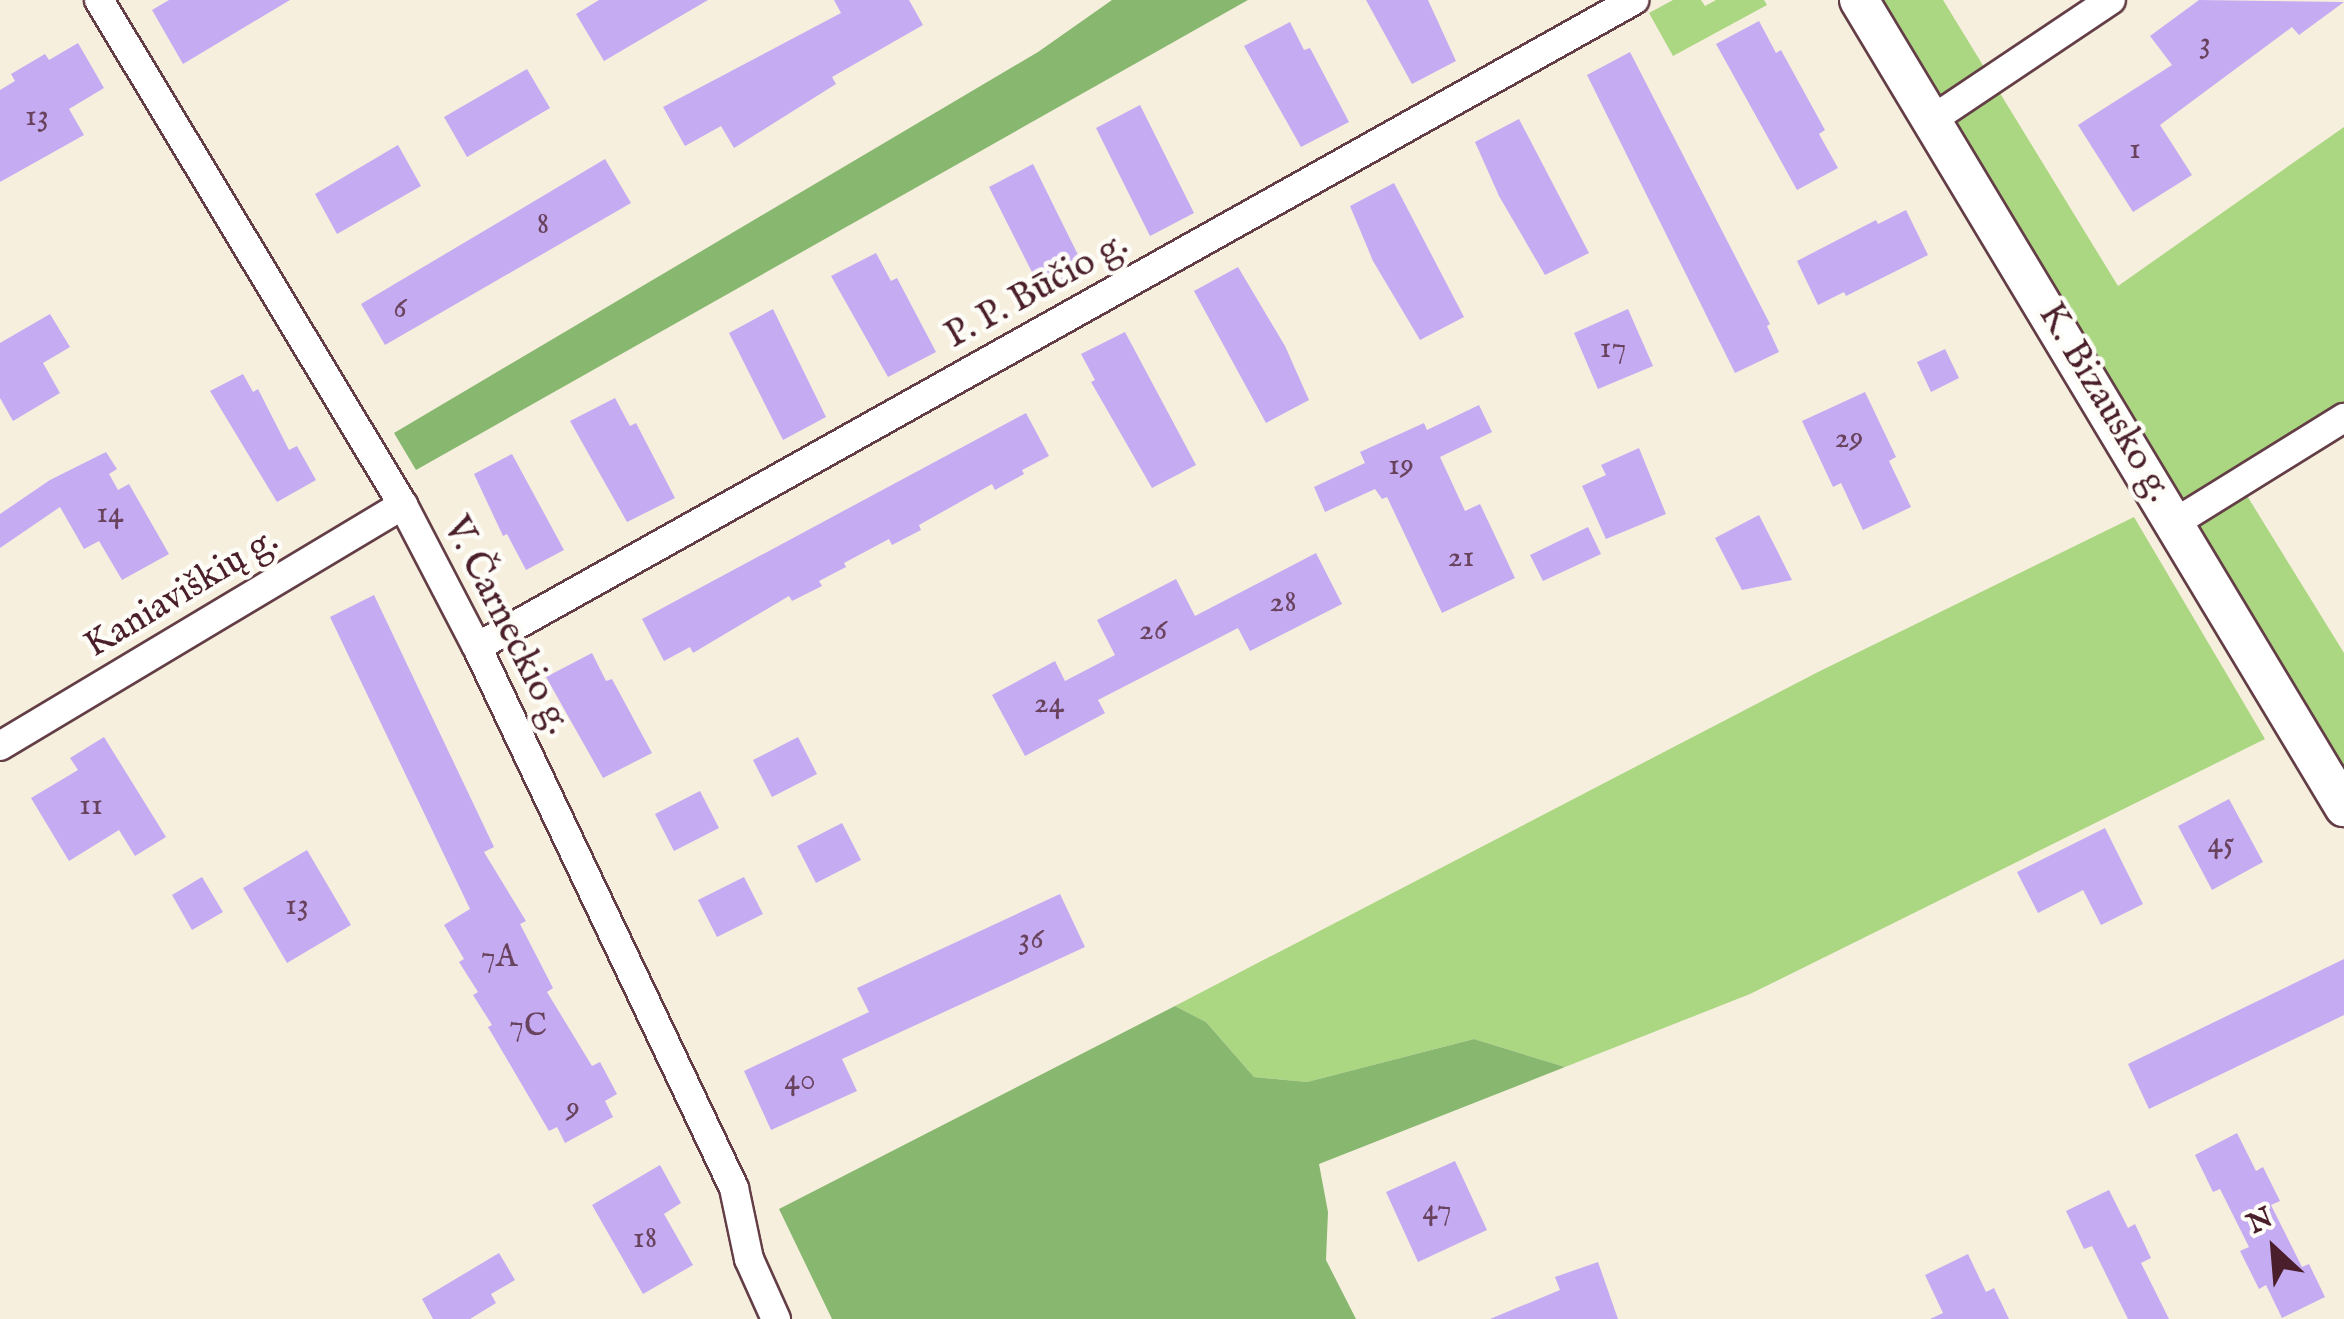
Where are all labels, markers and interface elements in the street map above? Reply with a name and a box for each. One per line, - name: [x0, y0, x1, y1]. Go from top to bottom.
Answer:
- house number: 3: [2199, 25, 2211, 63]
- house number: 13: [25, 98, 49, 136]
- house number: 1: [2129, 131, 2141, 169]
- house number: 8: [537, 206, 549, 244]
- street label: P. P. Būčio g.: [938, 222, 1136, 360]
- house number: 6: [393, 290, 407, 328]
- street label: K. Bizausko g.: [2027, 295, 2181, 511]
- house number: 17: [1600, 330, 1626, 368]
- house number: 29: [1835, 420, 1863, 458]
- house number: 19: [1388, 447, 1414, 485]
- house number: 14: [96, 495, 124, 533]
- street label: V. Čarneckio g.: [432, 510, 580, 742]
- street label: Kaniaviškių g.: [77, 518, 287, 670]
- house number: 21: [1448, 539, 1474, 577]
- house number: 28: [1269, 584, 1297, 622]
- house number: 26: [1139, 612, 1167, 650]
- house number: 24: [1034, 685, 1064, 723]
- house number: 11: [79, 787, 103, 825]
- house number: 45: [2207, 825, 2235, 863]
- house number: 13: [285, 887, 309, 925]
- house number: 36: [1018, 921, 1044, 959]
- house number: 7A: [481, 939, 517, 977]
- house number: 7C: [509, 1008, 547, 1046]
- house number: 40: [784, 1062, 816, 1100]
- house number: 9: [566, 1090, 580, 1128]
- house number: 47: [1422, 1192, 1452, 1230]
- north arrow: [2224, 1199, 2324, 1299]
- text: N: [2242, 1201, 2279, 1243]
- house number: 18: [633, 1220, 657, 1258]

